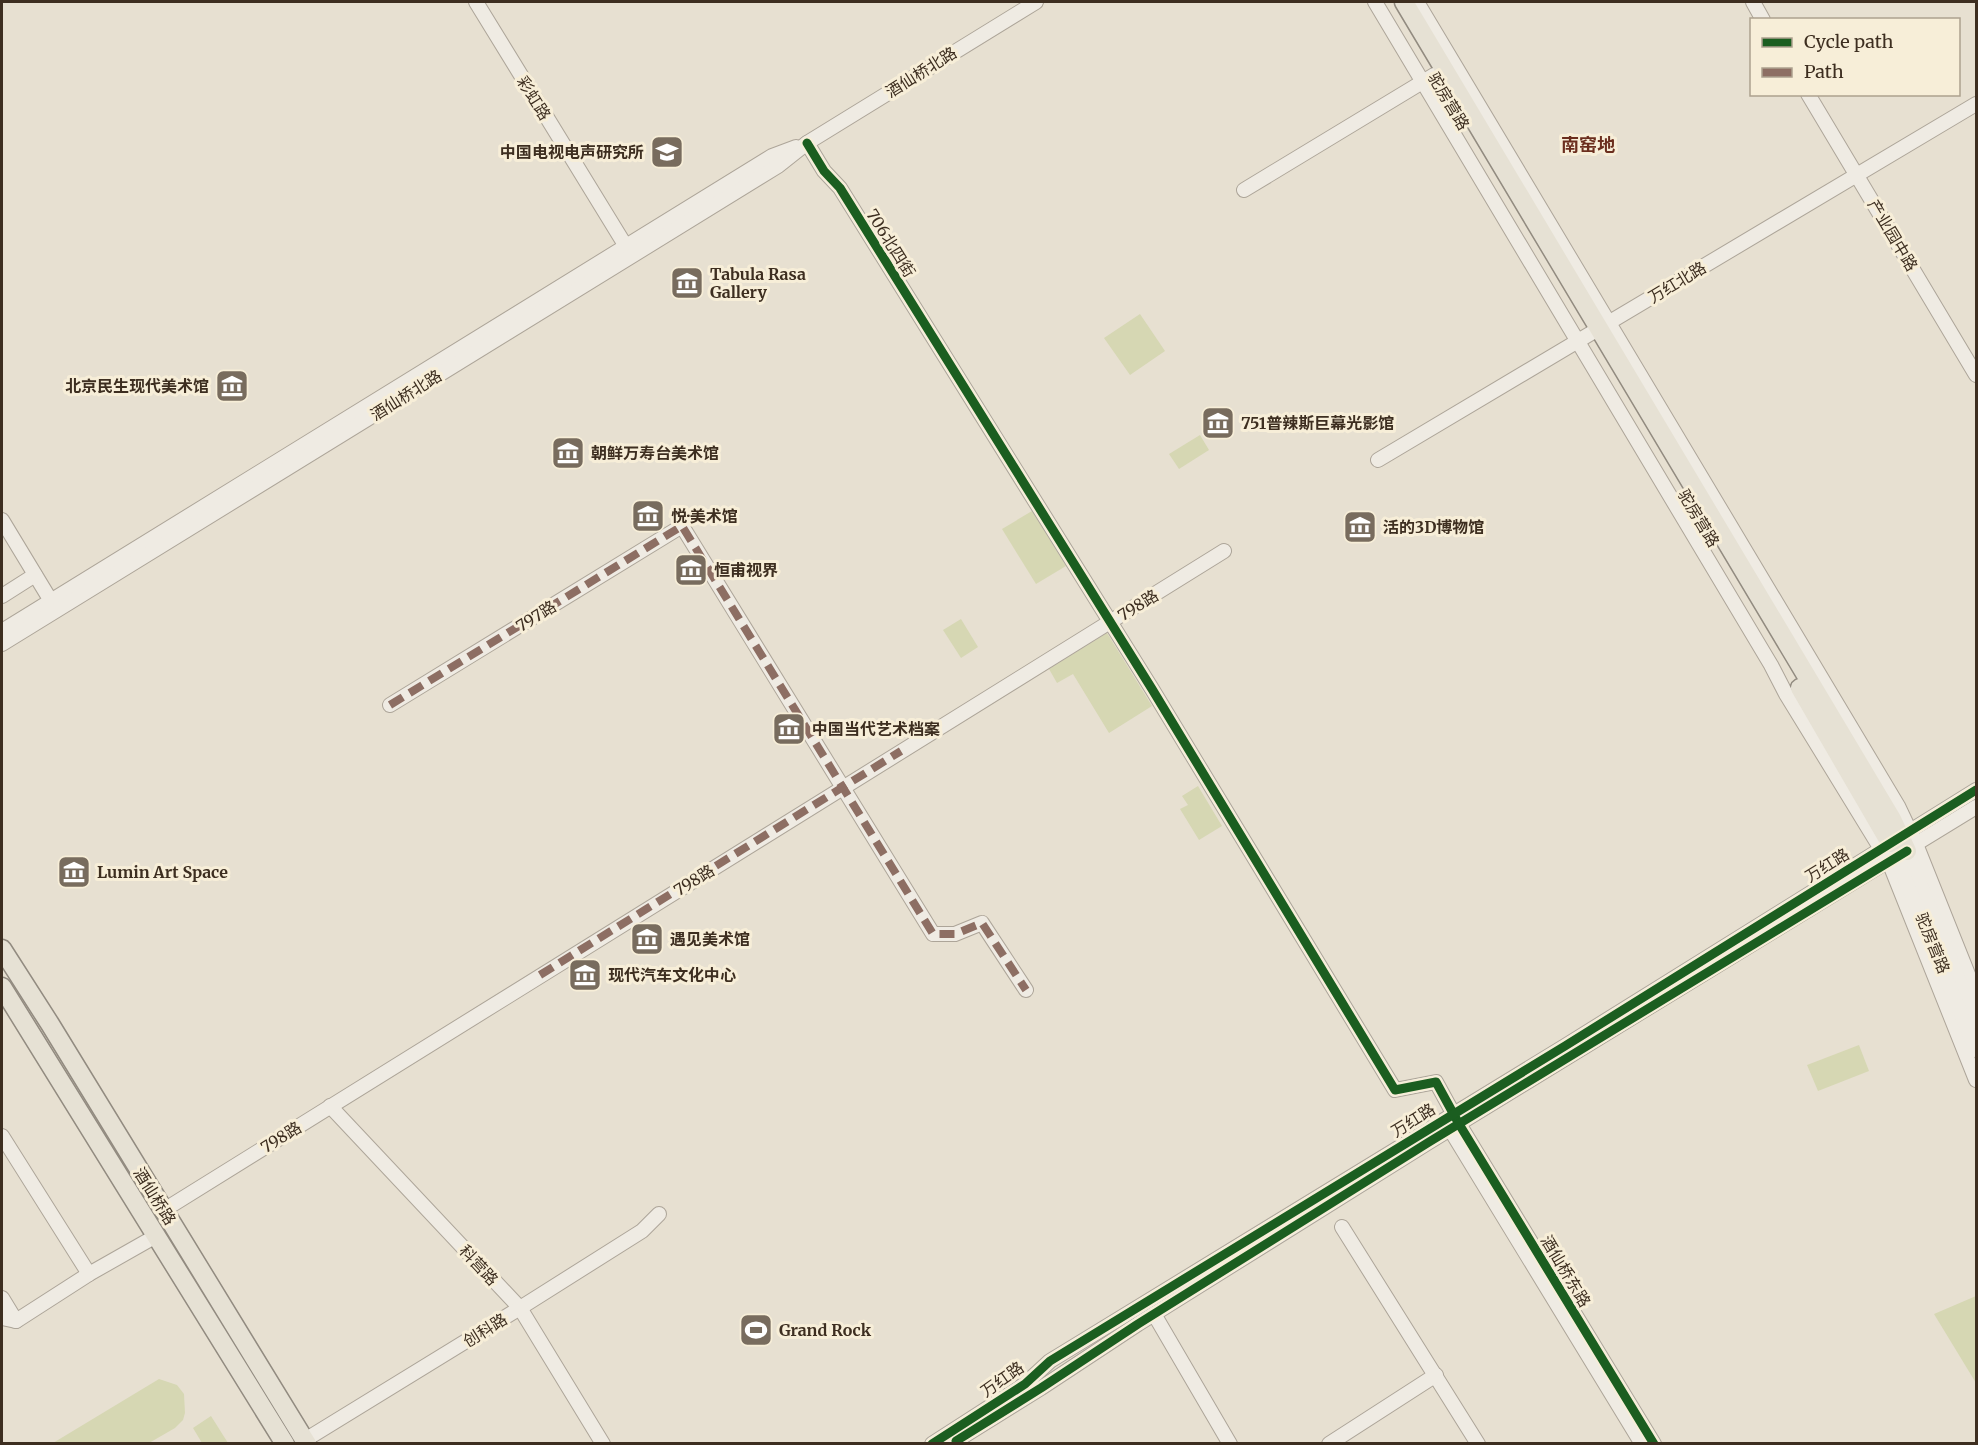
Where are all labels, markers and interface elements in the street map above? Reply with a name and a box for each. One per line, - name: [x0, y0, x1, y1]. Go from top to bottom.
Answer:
- legend: [1750, 18, 1960, 96]
- text: Cycle path: [1804, 30, 1894, 53]
- street label: 酒仙桥北路: [882, 42, 960, 102]
- text: Path: [1804, 60, 1844, 83]
- street label: 驼房营路: [1424, 68, 1474, 134]
- street label: 彩虹路: [513, 72, 555, 124]
- district label: 南窑地: [1561, 133, 1615, 156]
- school or university icon: 中国电视电声研究所: [649, 134, 685, 170]
- place label: 中国电视电声研究所: [500, 142, 644, 162]
- street label: 产业园中路: [1864, 196, 1922, 274]
- street label: 706北四街: [862, 205, 920, 281]
- street label: 万红北路: [1644, 257, 1710, 307]
- place label: Tabula Rasa Gallery: [710, 264, 806, 302]
- museum icon: Tabula Rasa Gallery: [669, 265, 705, 301]
- street label: 酒仙桥北路: [367, 365, 445, 425]
- museum icon: 北京民生现代美术馆: [214, 368, 250, 404]
- place label: 北京民生现代美术馆: [65, 376, 209, 396]
- museum icon: 751普辣斯巨幕光影馆: [1200, 405, 1236, 441]
- place label: 751普辣斯巨幕光影馆: [1241, 413, 1394, 433]
- museum icon: 朝鲜万寿台美术馆: [550, 435, 586, 471]
- place label: 朝鲜万寿台美术馆: [591, 443, 719, 463]
- street label: 驼房营路: [1674, 485, 1724, 551]
- museum icon: 悦·美术馆: [630, 498, 666, 534]
- place label: 悦·美术馆: [671, 506, 738, 526]
- museum icon: 活的3D博物馆: [1342, 509, 1378, 545]
- place label: 活的3D博物馆: [1383, 517, 1484, 537]
- museum icon: 恒甫视界: [673, 552, 709, 588]
- place label: 恒甫视界: [714, 560, 778, 580]
- street label: 798路: [1114, 585, 1162, 625]
- street label: 797路: [512, 596, 560, 636]
- museum icon: 中国当代艺术档案: [771, 711, 807, 747]
- place label: 中国当代艺术档案: [812, 719, 940, 739]
- street label: 万红路: [1801, 844, 1853, 886]
- museum icon: Lumin Art Space: [56, 854, 92, 890]
- street label: 798路: [670, 860, 718, 900]
- place label: Lumin Art Space: [97, 862, 228, 882]
- street label: 驼房营路: [1912, 910, 1954, 976]
- museum icon: 遇见美术馆: [629, 921, 665, 957]
- place label: 遇见美术馆: [670, 929, 750, 949]
- museum icon: 现代汽车文化中心: [567, 957, 603, 993]
- place label: 现代汽车文化中心: [608, 965, 736, 985]
- street label: 万红路: [1387, 1099, 1439, 1141]
- street label: 798路: [257, 1117, 305, 1157]
- street label: 酒仙桥路: [130, 1164, 180, 1228]
- street label: 酒仙桥东路: [1537, 1232, 1595, 1310]
- street label: 科营路: [455, 1241, 503, 1289]
- street label: 创科路: [459, 1309, 511, 1351]
- sports icon: Grand Rock: [738, 1312, 774, 1348]
- place label: Grand Rock: [779, 1320, 872, 1340]
- street label: 万红路: [977, 1357, 1027, 1401]

